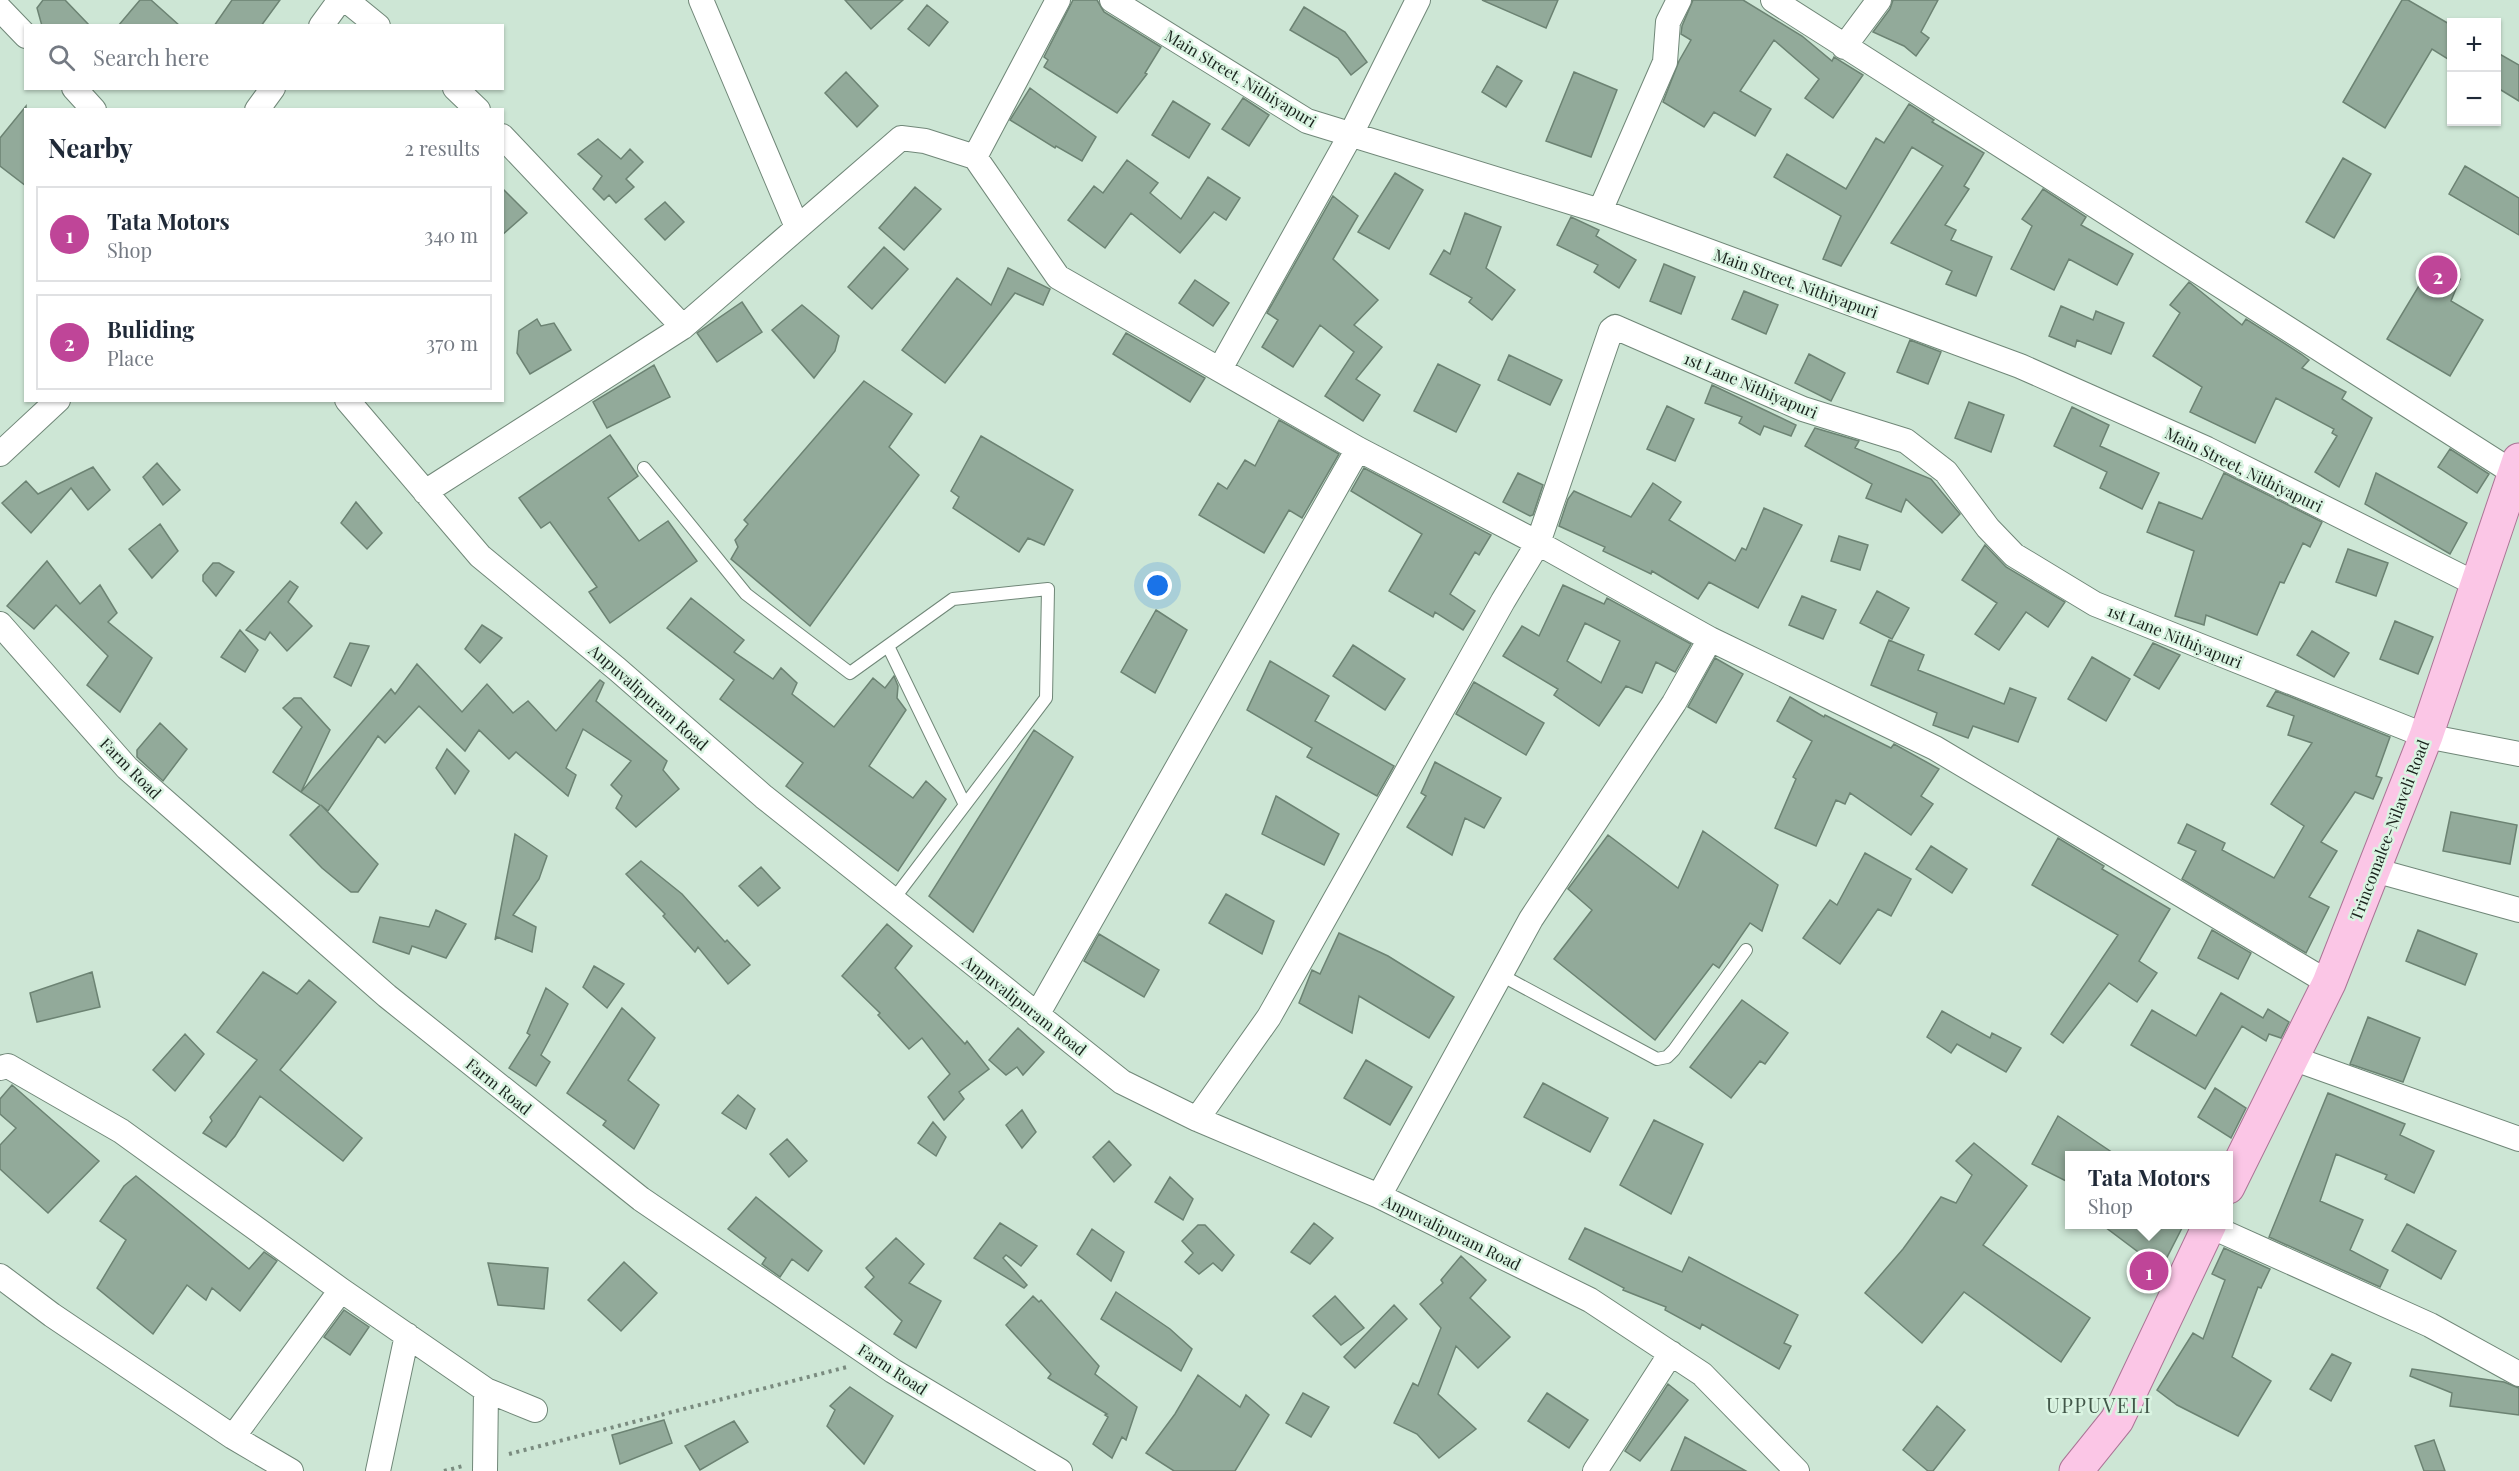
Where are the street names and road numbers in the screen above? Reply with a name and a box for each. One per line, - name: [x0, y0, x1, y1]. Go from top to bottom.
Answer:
- street label: Main Street, Nithiyapuri: [1161, 24, 1321, 132]
- street label: Main Street, Nithiyapuri: [1711, 244, 1881, 323]
- street label: 1st Lane Nithiyapuri: [1681, 347, 1821, 423]
- street label: Main Street, Nithiyapuri: [2162, 422, 2327, 517]
- street label: 1st Lane Nithiyapuri: [2105, 599, 2246, 673]
- street label: Anpuvalipuram Road: [584, 639, 713, 755]
- street label: Farm Road: [96, 733, 166, 803]
- street label: Trincomalee-Nilaveli Road: [2345, 736, 2433, 924]
- street label: Anpuvalipuram Road: [958, 949, 1091, 1060]
- street label: Farm Road: [462, 1053, 536, 1119]
- street label: Anpuvalipuram Road: [1378, 1189, 1525, 1275]
- street label: Farm Road: [854, 1339, 932, 1399]

